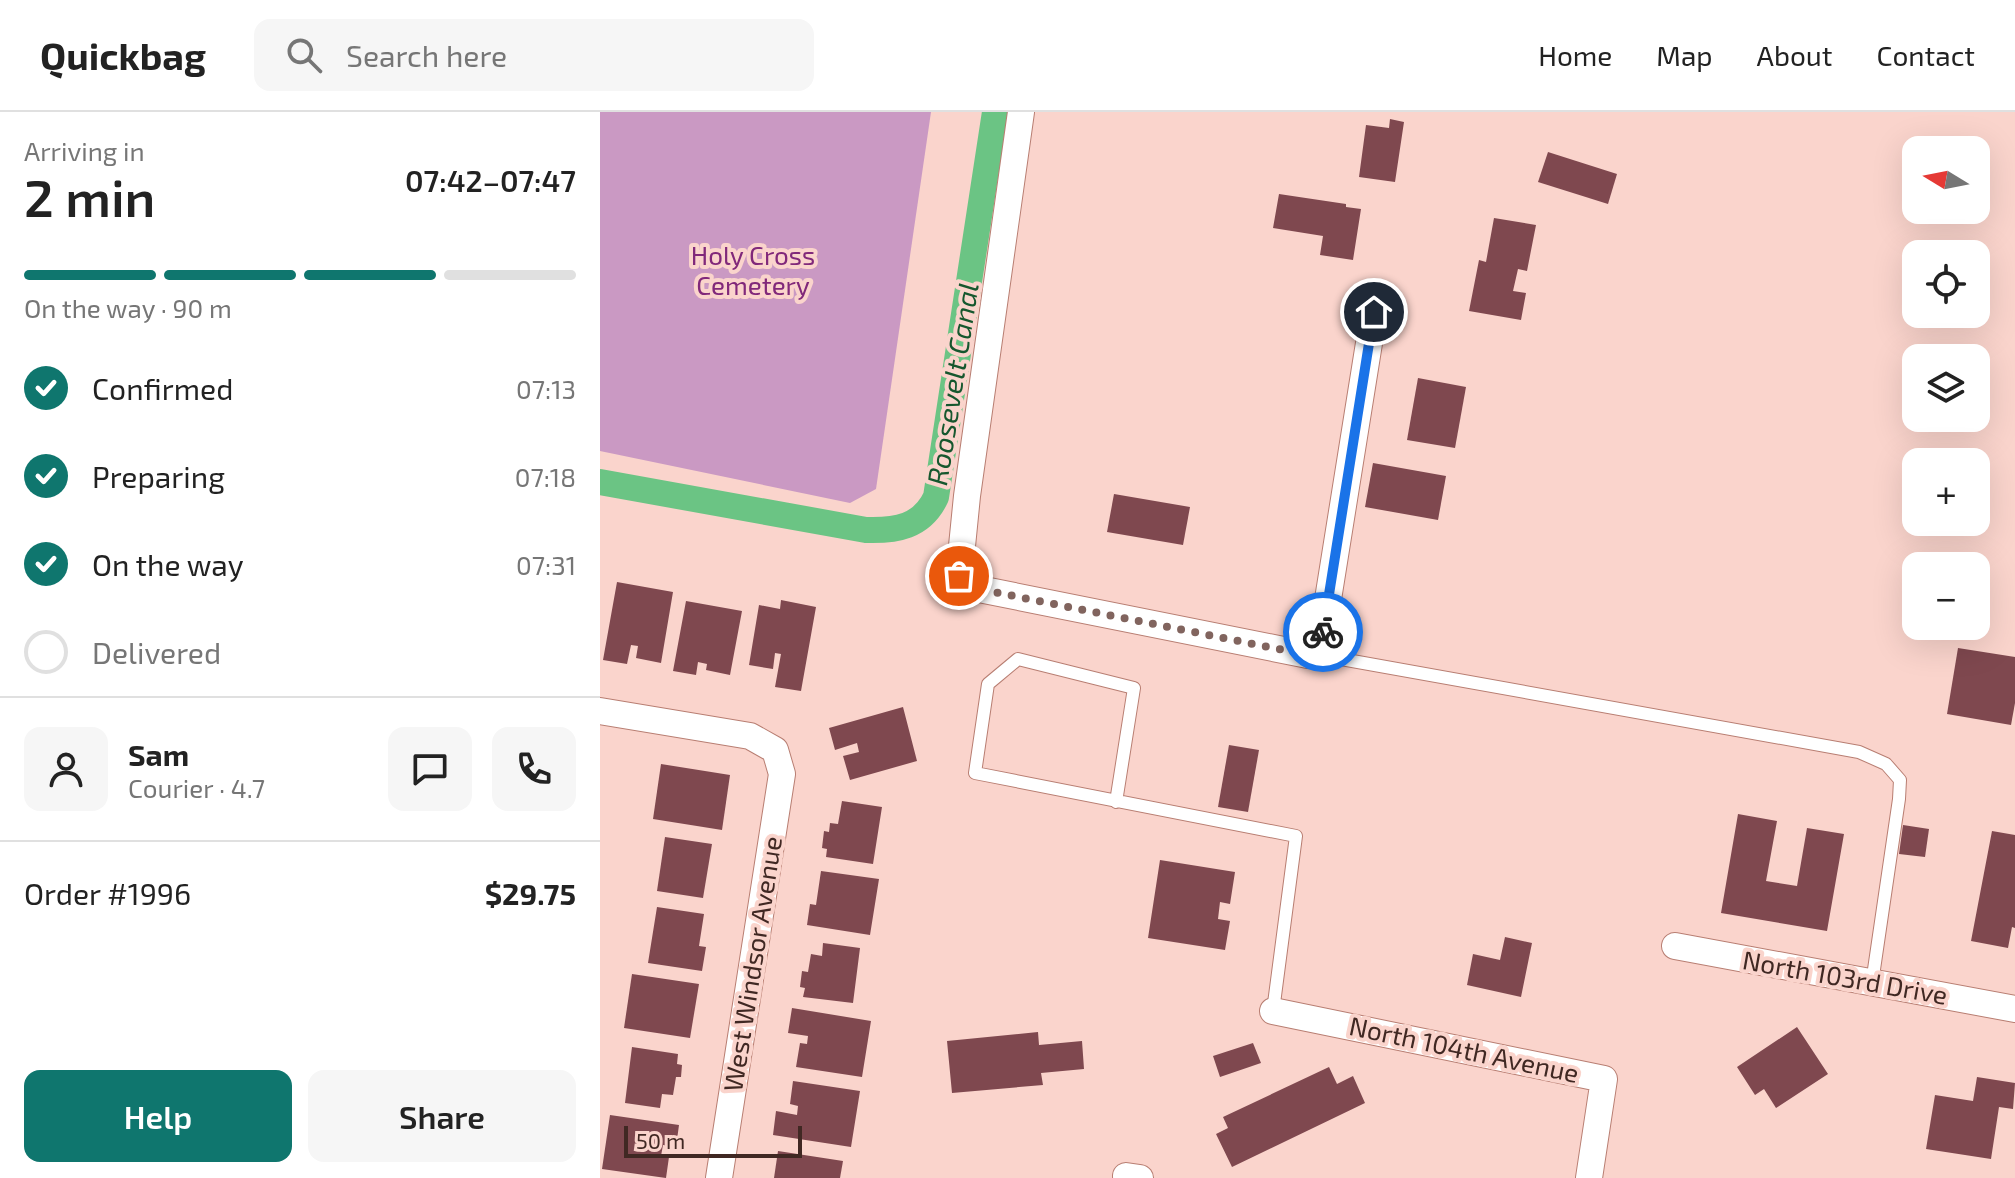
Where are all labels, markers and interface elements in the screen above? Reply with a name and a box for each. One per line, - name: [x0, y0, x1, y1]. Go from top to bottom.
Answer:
- search box: [254, 19, 814, 91]
- text: Quickbag: [40, 32, 206, 78]
- icon: search: [282, 33, 326, 77]
- text: Search here: [346, 37, 507, 73]
- text: Home: [1538, 38, 1612, 72]
- text: Map: [1656, 38, 1713, 72]
- text: About: [1757, 38, 1832, 72]
- text: Contact: [1876, 38, 1975, 72]
- text: Arriving in: [24, 135, 145, 166]
- north arrow: [1902, 136, 1990, 224]
- map controls: [1902, 136, 1990, 640]
- text: 07:42–07:47: [405, 162, 576, 198]
- text: 2 min: [24, 165, 155, 227]
- park label: Holy Cross Cemetery: [691, 239, 815, 300]
- button: locate: [1902, 240, 1990, 328]
- pin: [1340, 278, 1408, 346]
- water label: Roosevelt Canal: [919, 280, 985, 488]
- icon: home: [1352, 290, 1396, 334]
- text: On the way · 90 m: [24, 292, 232, 323]
- button: layers: [1902, 344, 1990, 432]
- icon: check: [24, 366, 68, 410]
- text: Confirmed: [92, 370, 233, 406]
- text: 07:13: [516, 373, 576, 404]
- button: +: [1902, 448, 1990, 536]
- icon: check: [24, 454, 68, 498]
- text: Preparing: [92, 458, 225, 494]
- text: 07:18: [515, 461, 576, 492]
- icon: check: [24, 542, 68, 586]
- pin: [925, 542, 993, 610]
- text: On the way: [92, 546, 244, 582]
- text: 07:31: [516, 549, 576, 580]
- button: −: [1902, 552, 1990, 640]
- icon: bag: [937, 554, 981, 598]
- courier: [1283, 592, 1363, 672]
- icon: bike: [1301, 610, 1345, 654]
- text: Delivered: [92, 634, 221, 670]
- button: person: [24, 727, 108, 811]
- button: chat: [388, 727, 472, 811]
- button: phone: [492, 727, 576, 811]
- text: Sam: [128, 736, 189, 772]
- text: Courier · 4.7: [128, 772, 265, 803]
- street label: West Windsor Avenue: [716, 834, 787, 1094]
- text: Order #1996: [24, 875, 191, 911]
- text: $29.75: [485, 875, 576, 911]
- street label: North 103rd Drive: [1740, 943, 1950, 1010]
- street label: North 104th Avenue: [1347, 1009, 1582, 1088]
- button: Help: [24, 1070, 292, 1162]
- button: Share: [308, 1070, 576, 1162]
- scale bar: [624, 1122, 802, 1158]
- text: 50 m: [636, 1127, 685, 1153]

